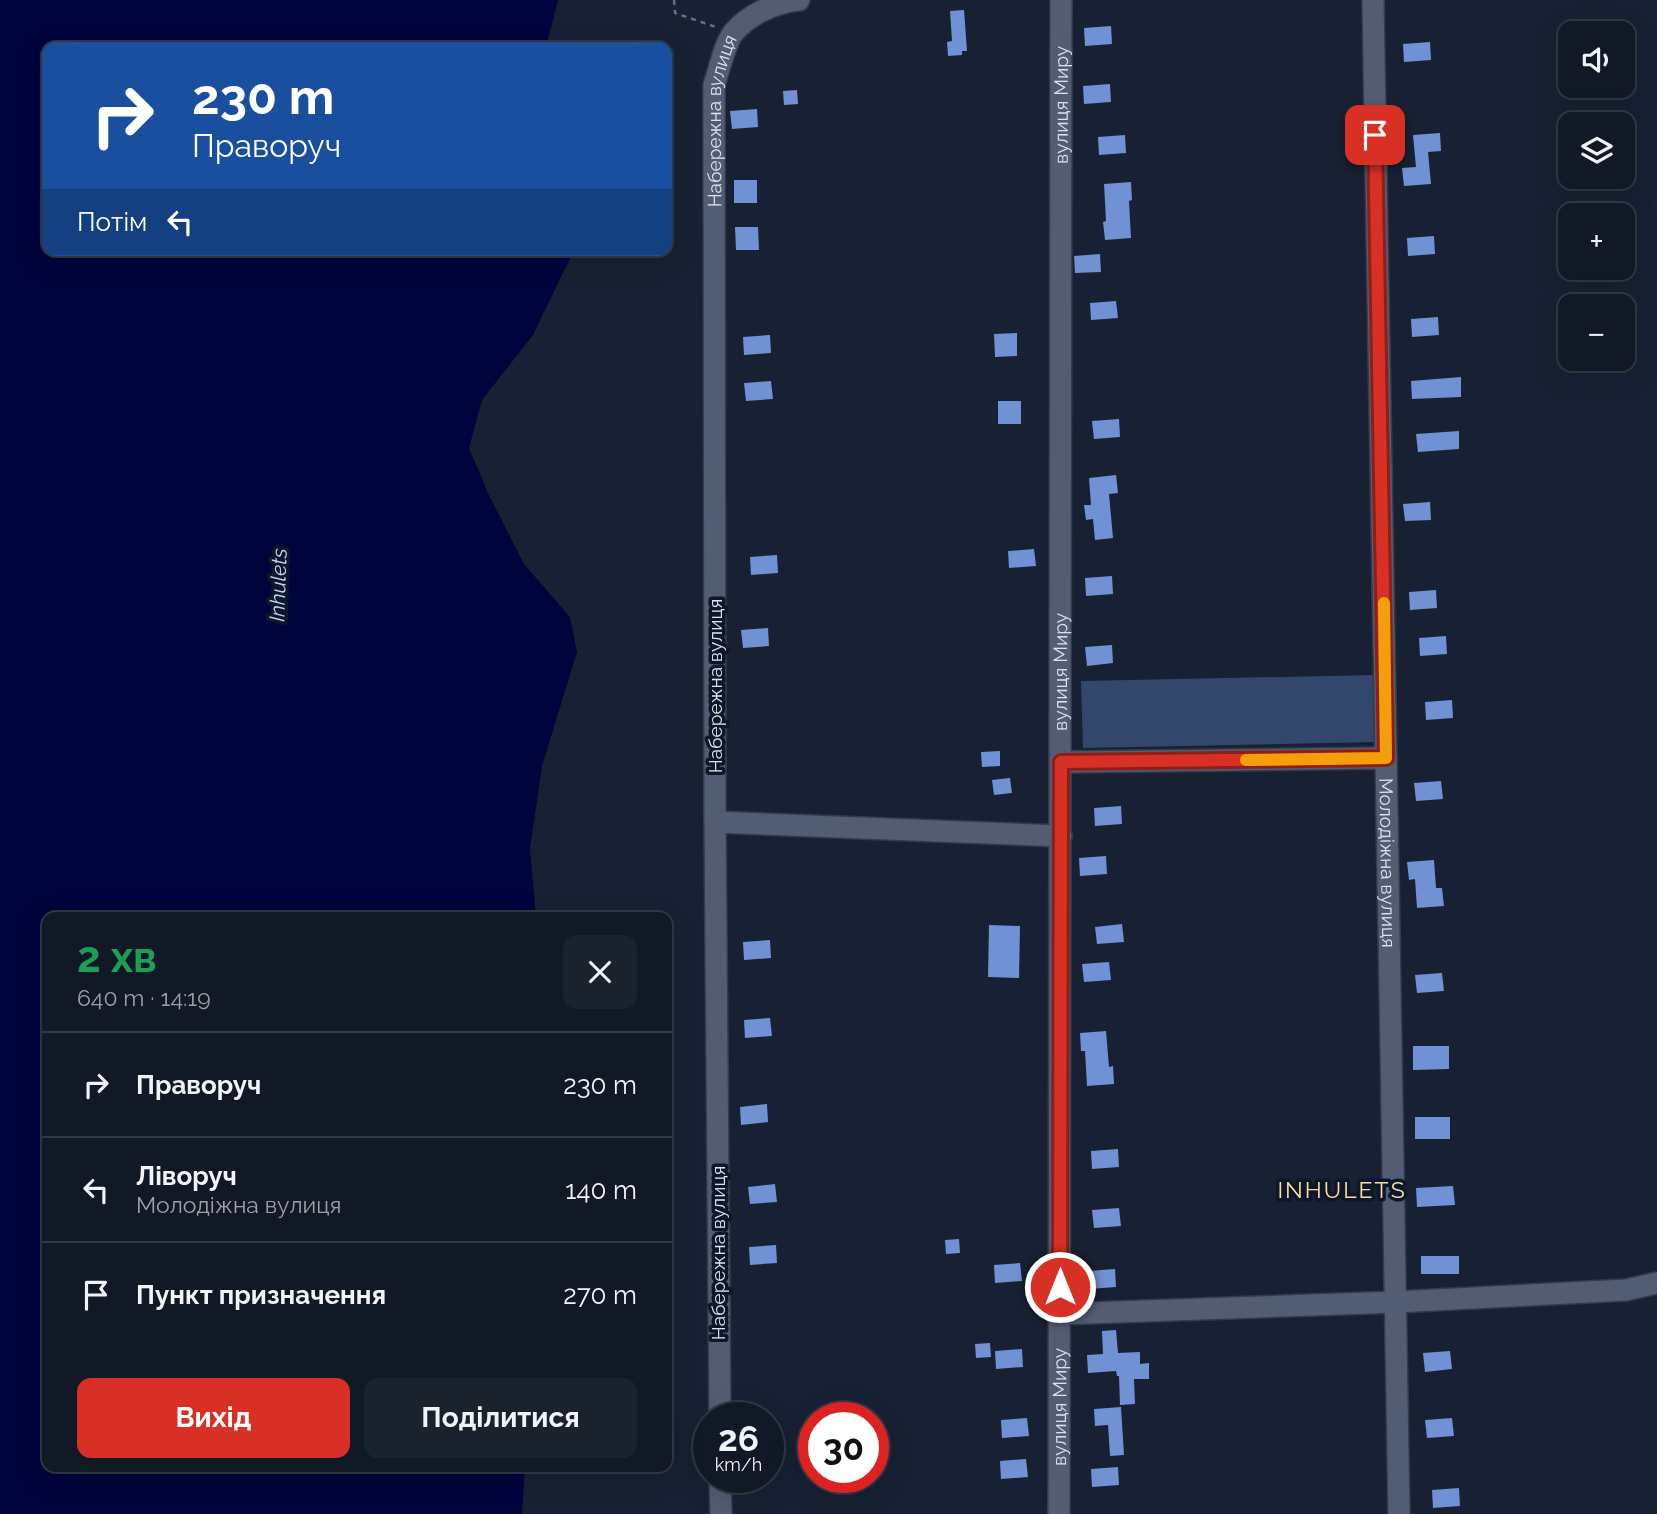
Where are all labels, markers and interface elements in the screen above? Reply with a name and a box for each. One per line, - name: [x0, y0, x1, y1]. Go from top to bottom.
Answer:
- map controls: [1558, 21, 1635, 371]
- button: sound: [1558, 21, 1635, 98]
- street label: Набережна вулиця: [703, 31, 741, 207]
- street label: вулиця Миру: [1050, 46, 1072, 164]
- text: 230 m: [192, 68, 334, 125]
- icon: right: [77, 70, 168, 161]
- pin: [1345, 105, 1405, 165]
- button: layers: [1558, 112, 1635, 189]
- icon: arrive: [1356, 116, 1394, 154]
- text: Праворуч: [192, 127, 341, 164]
- icon: left: [161, 203, 199, 241]
- button: +: [1558, 203, 1635, 280]
- text: Потім: [77, 207, 147, 237]
- button: −: [1558, 294, 1635, 371]
- water label: Inhulets: [264, 548, 292, 622]
- street label: Набережна вулиця: [704, 599, 726, 773]
- street label: вулиця Миру: [1049, 613, 1071, 731]
- street label: Молодіжна вулиця: [1375, 778, 1400, 948]
- text: 2 хв: [77, 933, 157, 982]
- button: close: [563, 935, 637, 1009]
- text: 640 m · 14:19: [77, 984, 211, 1011]
- icon: right: [77, 1066, 115, 1104]
- text: Праворуч: [136, 1070, 261, 1100]
- text: 230 m: [563, 1070, 637, 1100]
- text: Ліворуч: [136, 1161, 237, 1191]
- street label: Набережна вулиця: [707, 1166, 729, 1340]
- icon: left: [77, 1171, 115, 1209]
- text: 140 m: [565, 1175, 637, 1205]
- district label: INHULETS: [1277, 1176, 1407, 1203]
- text: Молодіжна вулиця: [136, 1191, 342, 1218]
- position arrow: [1023, 1250, 1097, 1324]
- icon: arrive: [77, 1276, 115, 1314]
- text: Пункт призначення: [136, 1280, 386, 1310]
- text: 270 m: [563, 1280, 637, 1310]
- street label: вулиця Миру: [1048, 1348, 1070, 1466]
- button: Вихід: [77, 1378, 350, 1458]
- button: Поділитися: [364, 1378, 637, 1458]
- speed limit sign: 30: [798, 1402, 889, 1493]
- text: 26: [718, 1418, 759, 1459]
- text: km/h: [715, 1454, 762, 1475]

